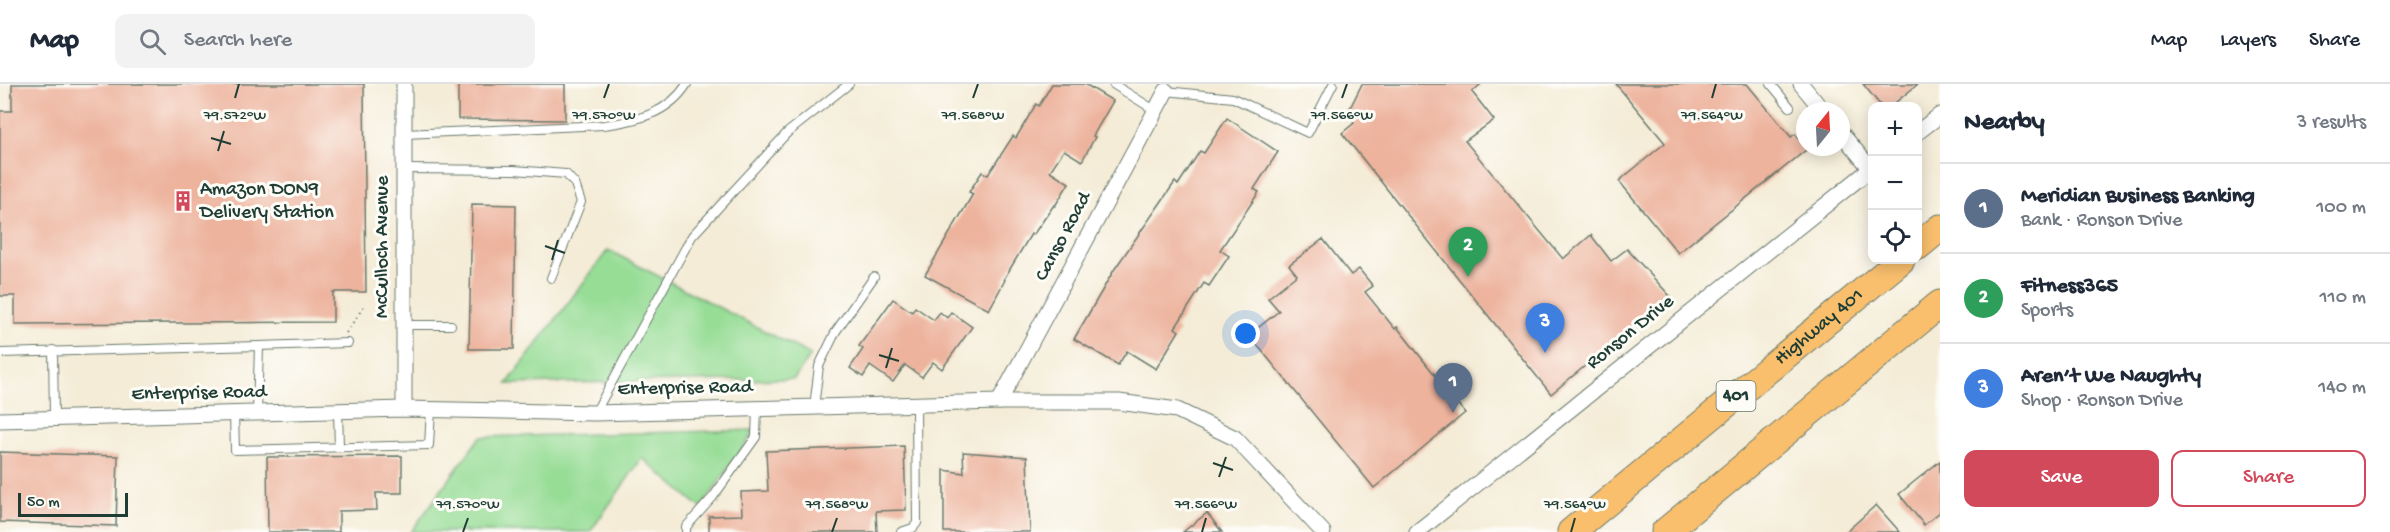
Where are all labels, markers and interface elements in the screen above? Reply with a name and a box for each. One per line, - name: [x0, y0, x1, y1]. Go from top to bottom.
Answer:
- search box: [115, 14, 535, 68]
- text: Map: [30, 25, 79, 58]
- icon: search: [136, 25, 169, 58]
- text: Search here: [184, 28, 292, 54]
- text: Map: [2151, 29, 2187, 54]
- text: Layers: [2220, 29, 2276, 54]
- text: Share: [2309, 29, 2360, 54]
- north arrow: [1796, 102, 1850, 156]
- map controls: [1868, 102, 1922, 264]
- button: +: [1868, 102, 1922, 156]
- text: 79.572°W: [203, 107, 267, 125]
- text: 79.570°W: [571, 107, 636, 125]
- text: 79.568°W: [940, 107, 1005, 125]
- text: 79.566°W: [1310, 107, 1374, 125]
- text: 79.564°W: [1680, 107, 1743, 125]
- text: Nearby: [1964, 108, 2045, 139]
- text: 3 results: [2297, 112, 2366, 135]
- button: −: [1868, 156, 1922, 210]
- street label: McCulloch Avenue: [372, 175, 395, 318]
- place label: Amazon DON9 Delivery Station: [198, 179, 334, 225]
- text: Meridian Business Banking: [2021, 184, 2255, 210]
- street label: Canso Road: [1031, 186, 1098, 285]
- building icon: Amazon DON9 Delivery Station: [171, 189, 195, 213]
- text: 1: [1979, 197, 1988, 220]
- text: 100 m: [2316, 197, 2366, 220]
- button: locate: [1868, 210, 1922, 264]
- text: Bank · Ronson Drive: [2021, 210, 2182, 233]
- pin: 2: [1448, 228, 1488, 277]
- text: Fitness365: [2021, 274, 2118, 300]
- street label: Highway 401: [1770, 284, 1868, 370]
- text: 2: [1979, 287, 1988, 310]
- text: 110 m: [2320, 287, 2366, 310]
- street label: Ronson Drive: [1583, 290, 1680, 375]
- text: Sports: [2021, 300, 2073, 323]
- pin: 3: [1526, 304, 1564, 353]
- your location: [1231, 319, 1260, 348]
- pin: 1: [1434, 364, 1472, 413]
- text: Aren’t We Naughty: [2021, 364, 2201, 390]
- street label: Enterprise Road: [617, 376, 755, 402]
- text: 3: [1978, 377, 1989, 400]
- text: 140 m: [2318, 377, 2366, 400]
- street label: Enterprise Road: [131, 381, 269, 407]
- road number: 401: [1716, 381, 1756, 411]
- text: Shop · Ronson Drive: [2021, 390, 2183, 413]
- button: Save: [1964, 450, 2159, 507]
- button: Share: [2171, 450, 2366, 507]
- scale bar: [18, 490, 128, 518]
- text: 50 m: [27, 494, 60, 513]
- text: 79.570°W: [435, 496, 500, 514]
- text: 79.568°W: [804, 496, 869, 514]
- text: 79.566°W: [1174, 496, 1238, 514]
- text: 79.564°W: [1543, 496, 1606, 514]

